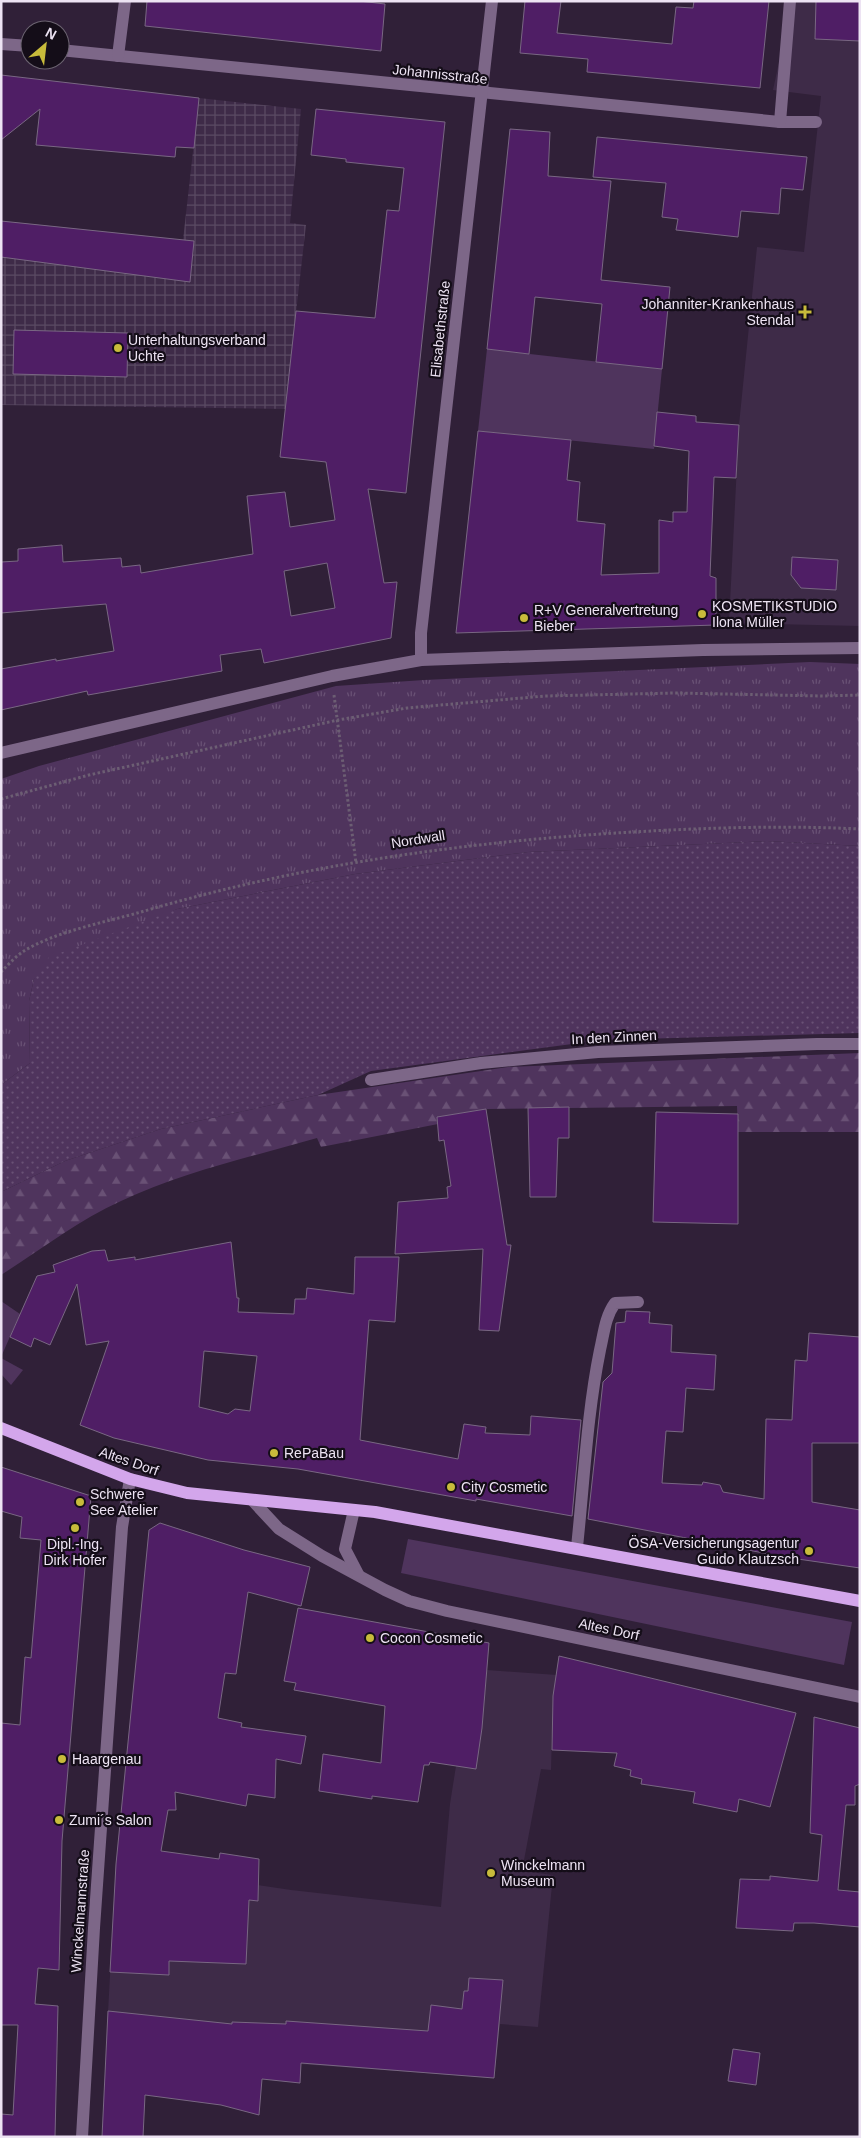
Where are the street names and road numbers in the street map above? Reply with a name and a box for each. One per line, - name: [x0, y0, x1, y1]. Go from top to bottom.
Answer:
- street label: Johannisstraße: [392, 61, 489, 87]
- street label: Elisabethstraße: [427, 280, 453, 378]
- street label: Nordwall: [390, 827, 446, 851]
- street label: In den Zinnen: [571, 1027, 657, 1047]
- street label: Altes Dorf: [97, 1443, 161, 1479]
- street label: Altes Dorf: [577, 1615, 641, 1643]
- street label: Winckelmannstraße: [68, 1849, 92, 1973]

